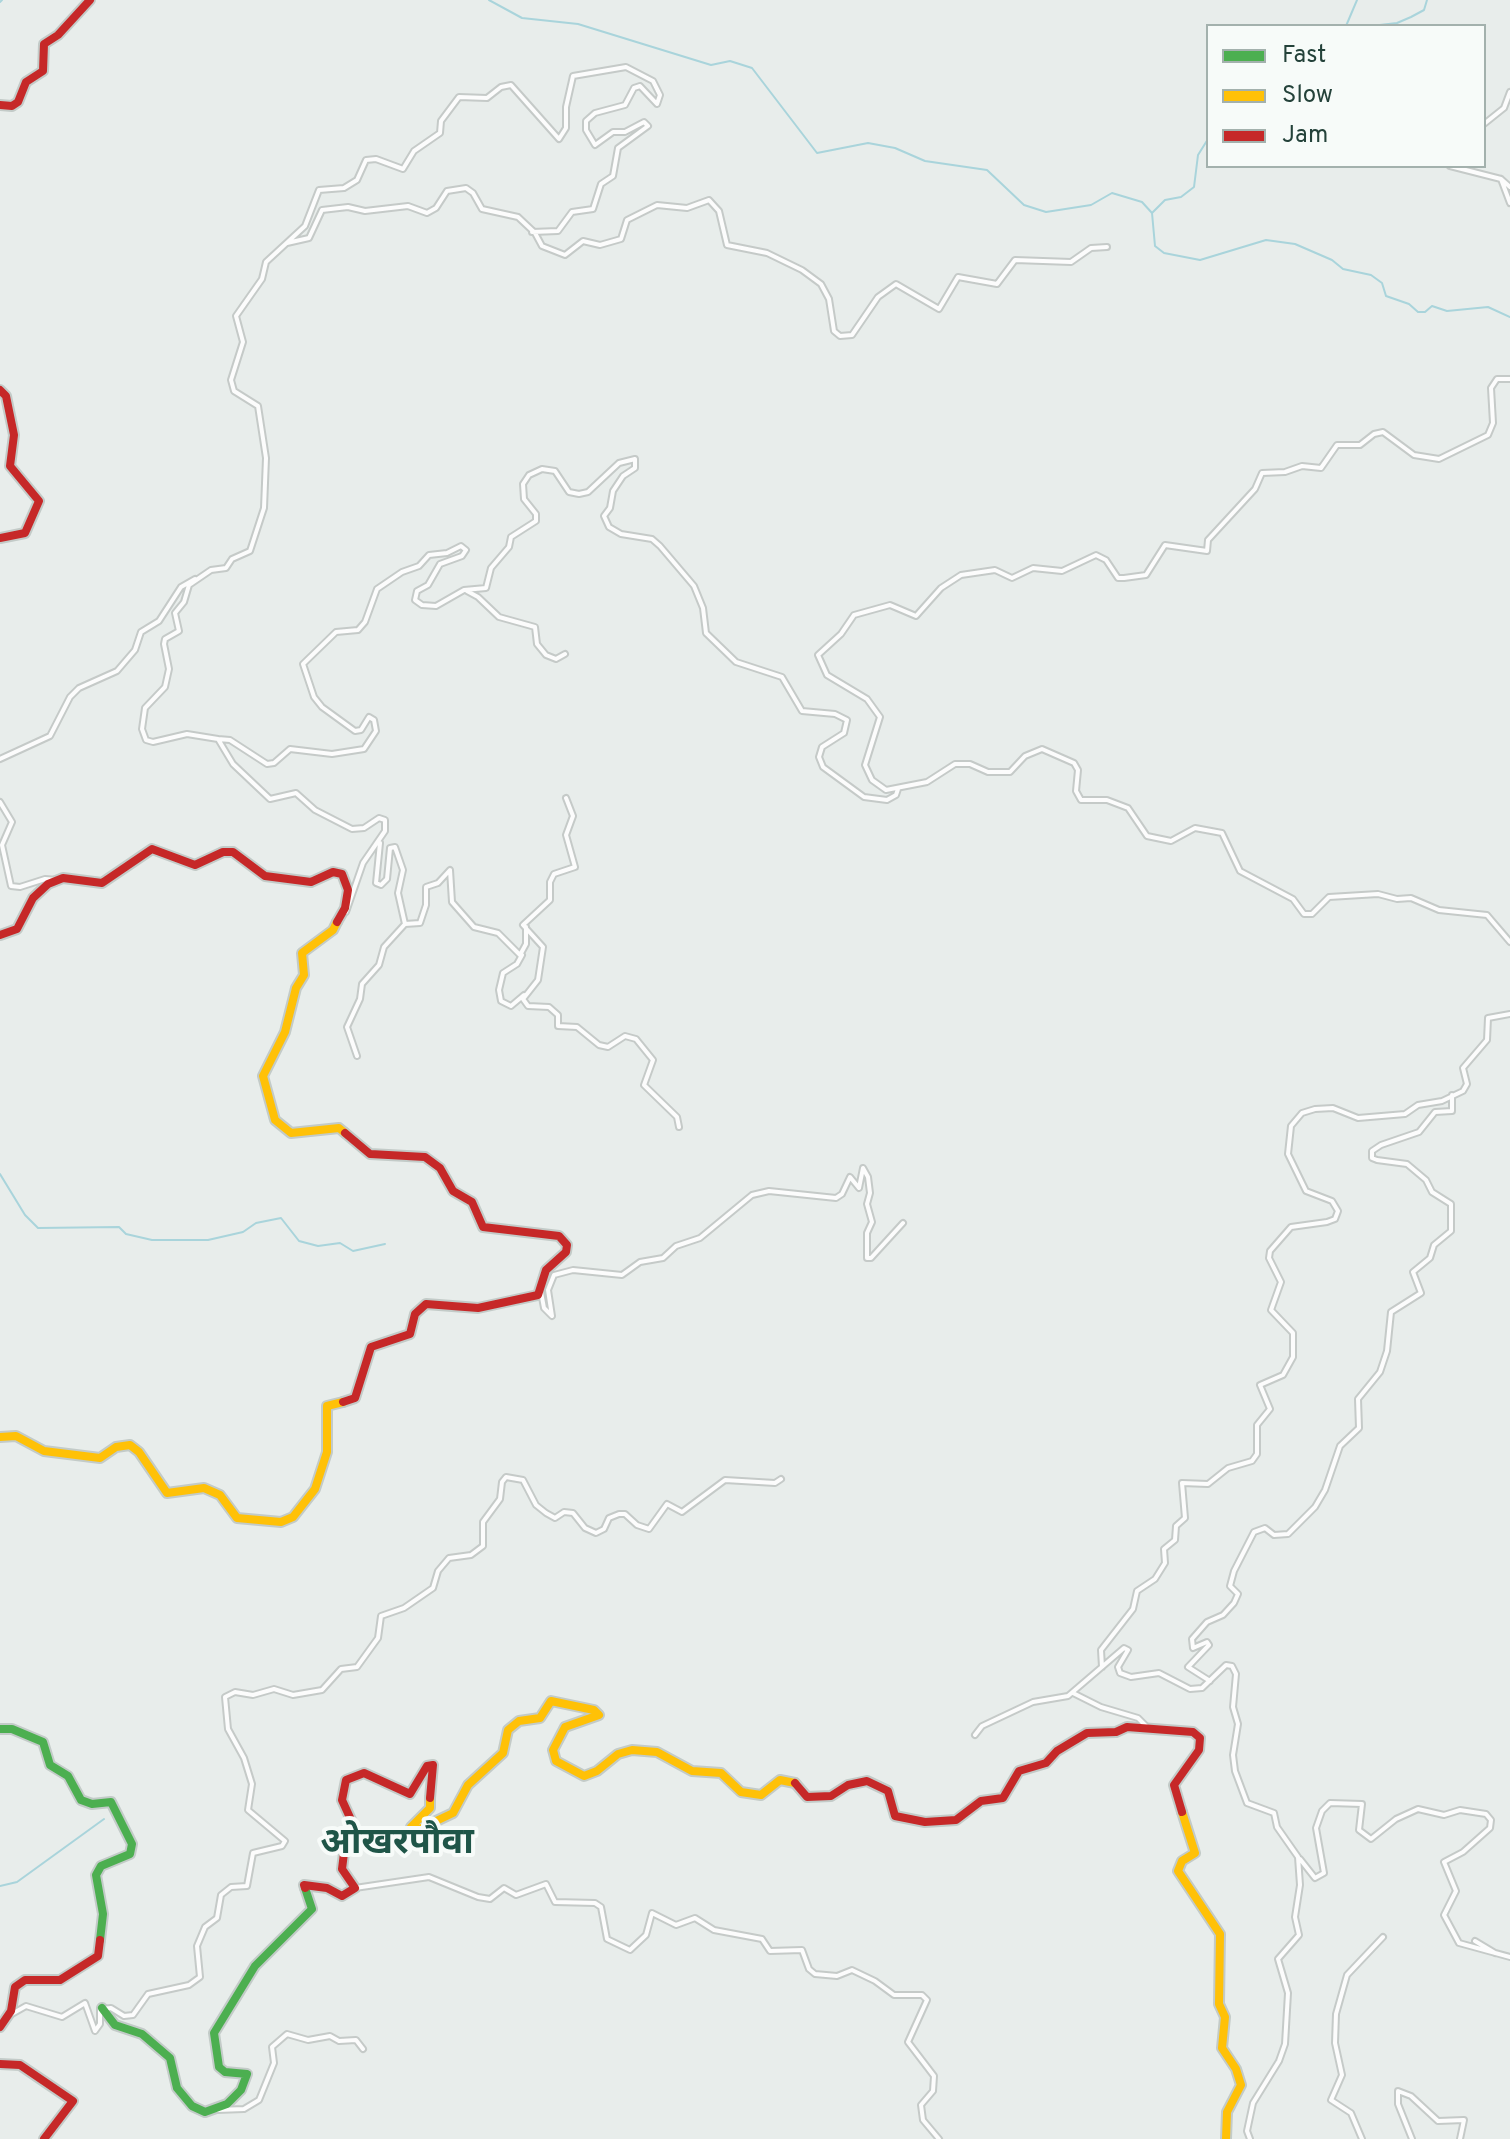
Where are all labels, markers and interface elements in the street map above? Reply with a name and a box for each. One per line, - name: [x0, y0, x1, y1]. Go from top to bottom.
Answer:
- legend: [1206, 24, 1486, 168]
- text: Fast: [1282, 41, 1326, 71]
- text: Slow: [1282, 81, 1333, 111]
- text: Jam: [1282, 121, 1328, 151]
- district label: ओखरपौवा: [320, 1824, 474, 1868]

